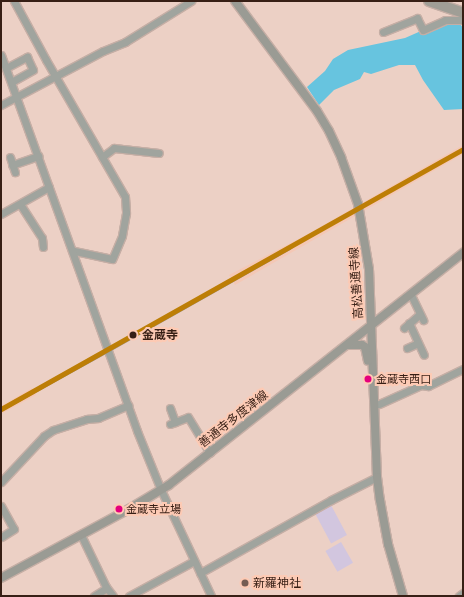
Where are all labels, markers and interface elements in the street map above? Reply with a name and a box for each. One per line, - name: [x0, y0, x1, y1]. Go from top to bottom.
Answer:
- street label: 高松善通寺線: [346, 247, 366, 319]
- marker: 金蔵寺: [126, 328, 140, 342]
- place label: 金蔵寺: [142, 328, 178, 342]
- place label: 金蔵寺西口: [376, 372, 431, 386]
- marker: 金蔵寺西口: [363, 374, 373, 384]
- street label: 善通寺多度津線: [195, 387, 271, 451]
- place label: 金蔵寺立場: [126, 502, 181, 516]
- marker: 金蔵寺立場: [114, 504, 124, 514]
- place label: 新羅神社: [253, 576, 301, 590]
- marker: 新羅神社: [240, 578, 250, 588]

